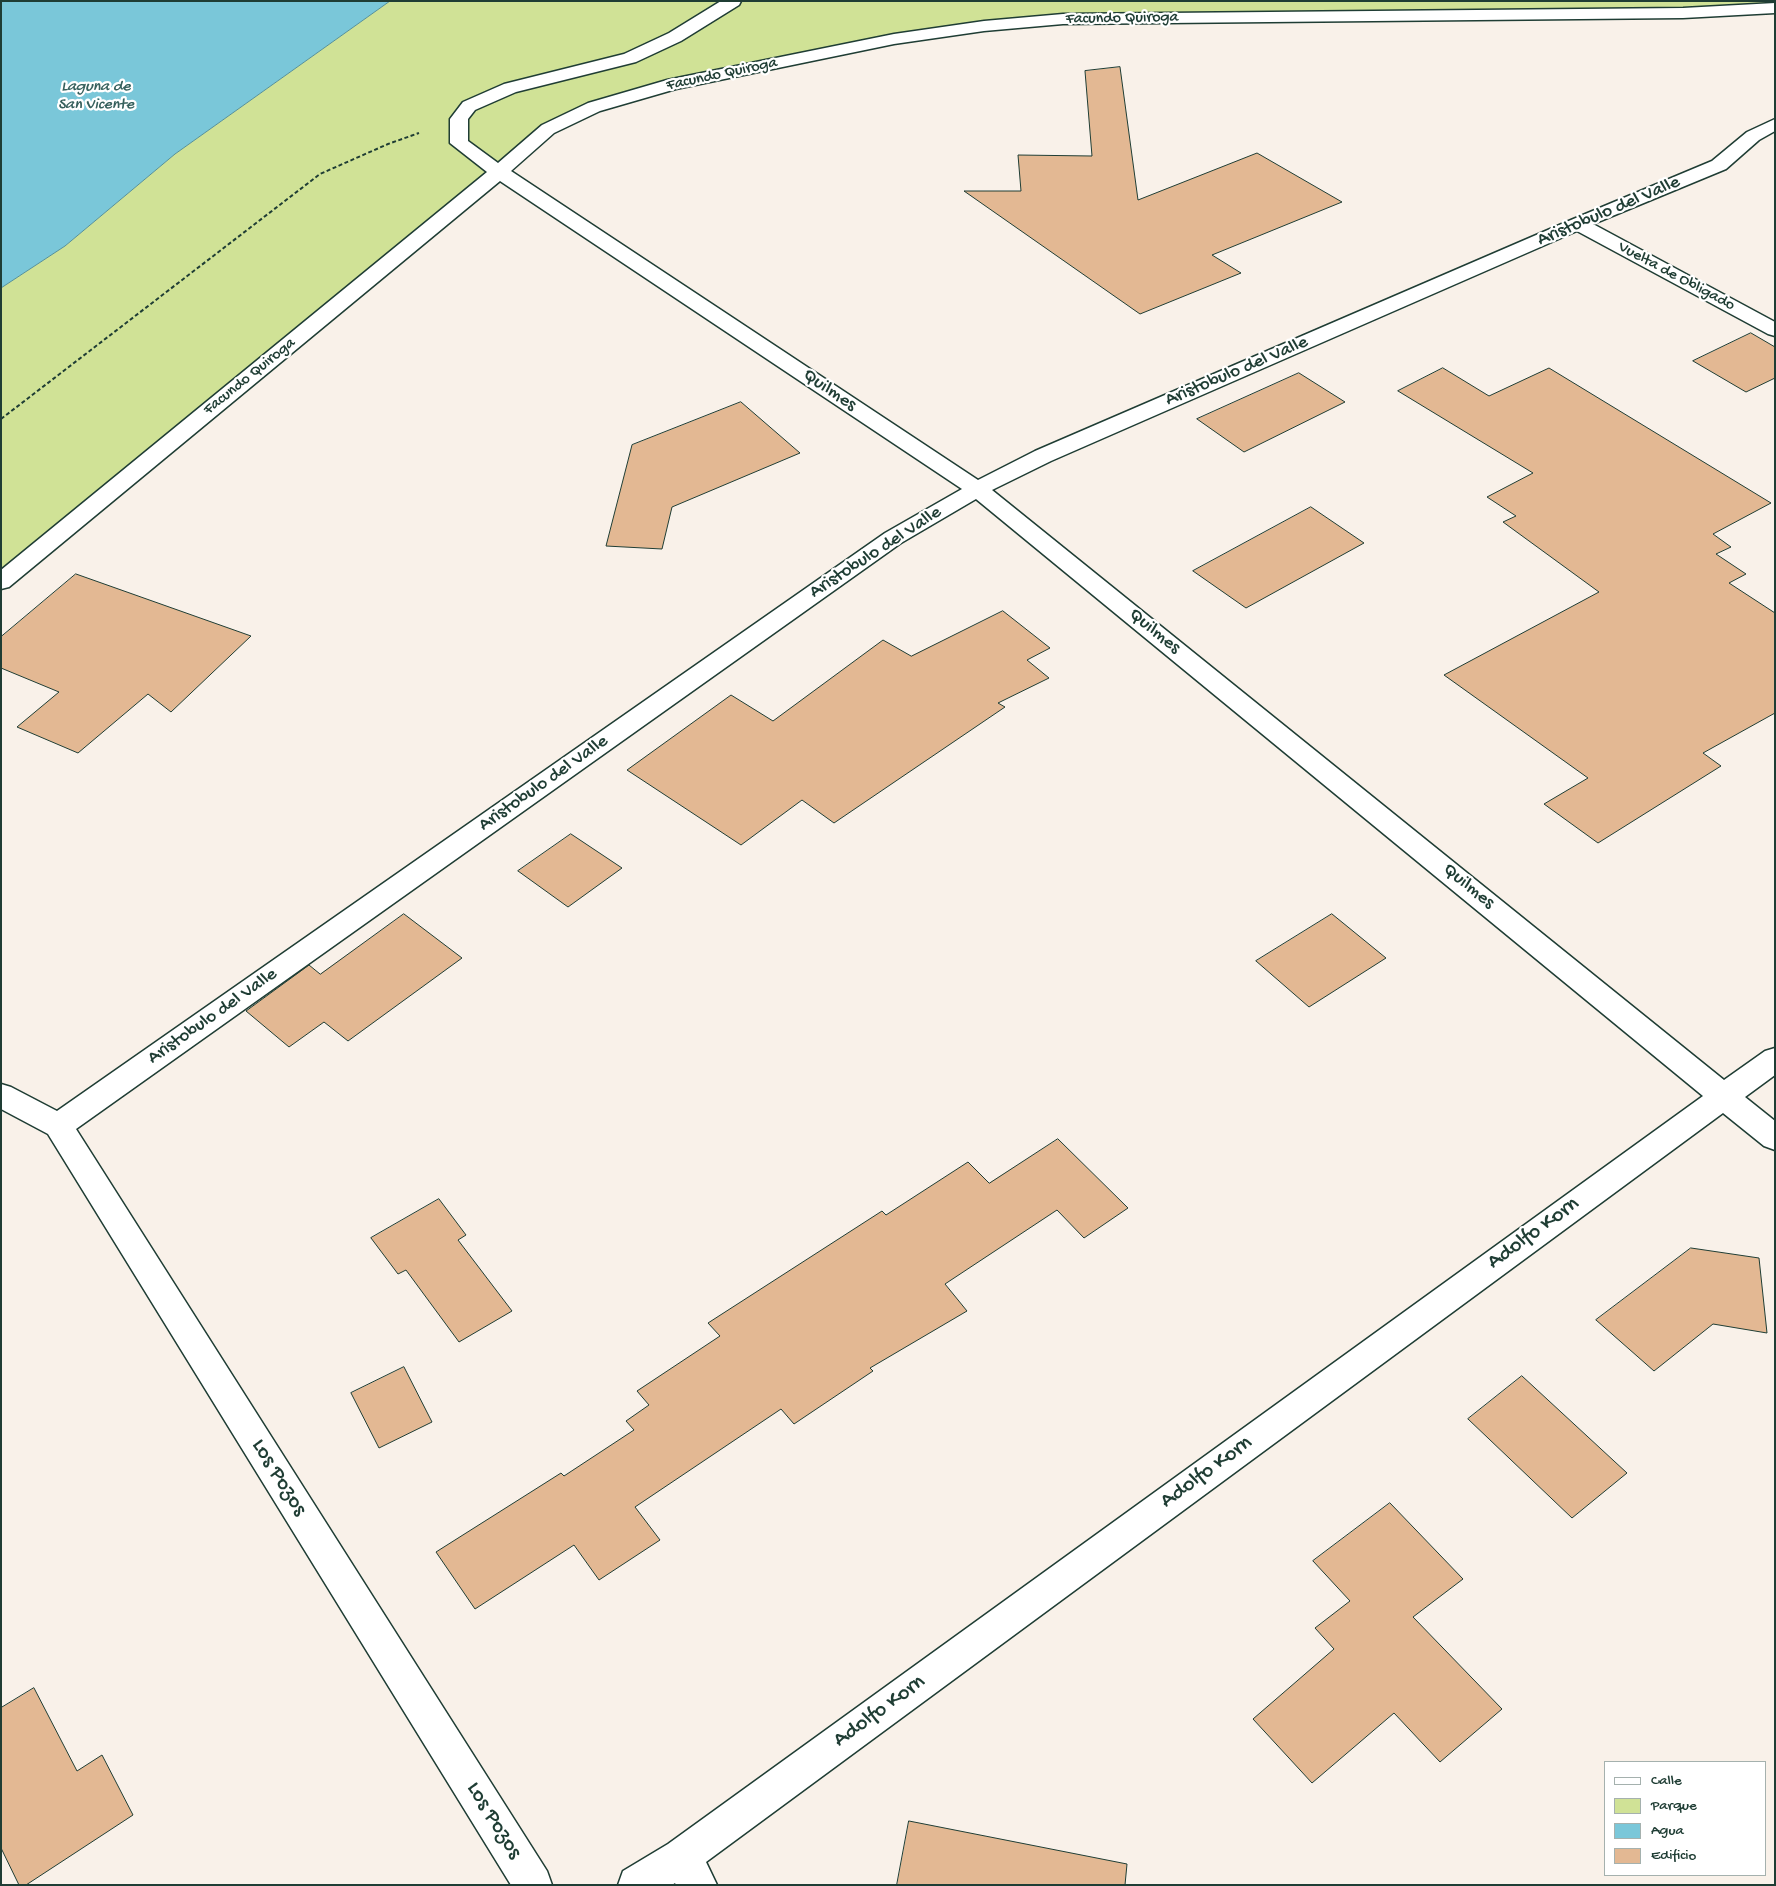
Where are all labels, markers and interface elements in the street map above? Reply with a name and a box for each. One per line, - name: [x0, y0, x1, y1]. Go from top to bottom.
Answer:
- street label: Facundo Quiroga: [1065, 8, 1179, 30]
- street label: Facundo Quiroga: [665, 54, 779, 96]
- water label: Laguna de San Vicente: [58, 78, 134, 116]
- street label: Aristobulo del Valle: [1534, 172, 1684, 252]
- street label: Vuelta de Obligado: [1614, 238, 1738, 316]
- street label: Aristobulo del Valle: [1162, 332, 1312, 412]
- street label: Facundo Quiroga: [200, 334, 300, 420]
- street label: Quilmes: [798, 365, 860, 417]
- street label: Aristobulo del Valle: [806, 502, 946, 604]
- street label: Quilmes: [1123, 604, 1185, 660]
- street label: Aristobulo del Valle: [475, 731, 613, 837]
- street label: Quilmes: [1437, 859, 1499, 915]
- street label: Aristobulo del Valle: [144, 964, 282, 1070]
- street label: Adolfo Korn: [1483, 1192, 1585, 1276]
- street label: Adolfo Korn: [1156, 1431, 1258, 1515]
- street label: Los Pozos: [244, 1435, 312, 1521]
- street label: Adolfo Korn: [829, 1670, 931, 1754]
- legend: [1604, 1761, 1766, 1876]
- text: Calle: [1651, 1772, 1682, 1790]
- street label: Los Pozos: [459, 1778, 527, 1864]
- text: Parque: [1651, 1797, 1697, 1815]
- text: Agua: [1651, 1822, 1684, 1840]
- text: Edificio: [1651, 1847, 1696, 1865]

